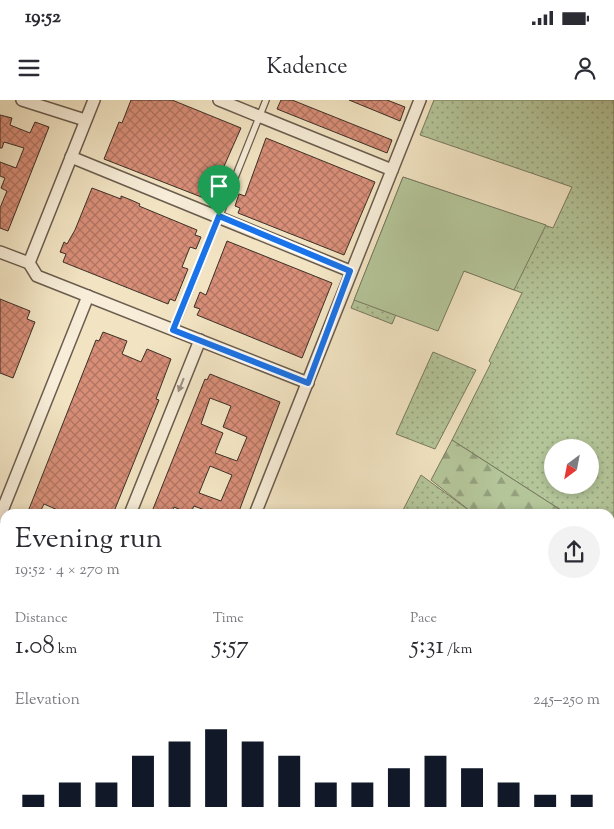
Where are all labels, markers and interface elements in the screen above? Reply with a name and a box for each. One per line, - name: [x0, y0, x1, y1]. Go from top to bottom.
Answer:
- text: 19:52: [25, 4, 61, 31]
- text: Kadence: [266, 52, 348, 84]
- icon: menu: [15, 54, 43, 82]
- icon: person: [571, 54, 599, 82]
- pin: [198, 165, 240, 216]
- icon: arrive: [205, 172, 233, 200]
- one-way arrow: [177, 378, 185, 392]
- north arrow: [544, 439, 599, 494]
- map controls: [544, 439, 599, 494]
- text: Evening run: [15, 520, 162, 560]
- button: share: [548, 526, 600, 578]
- text: 19:52 · 4 × 270 m: [15, 559, 120, 582]
- text: Distance: [15, 609, 68, 629]
- text: Time: [213, 609, 244, 629]
- text: Pace: [410, 609, 437, 629]
- text: 1.08: [15, 629, 55, 665]
- text: 5:57: [213, 629, 249, 665]
- text: 5:31: [410, 629, 444, 665]
- text: km: [55, 640, 77, 660]
- text: /km: [444, 640, 472, 660]
- text: Elevation: [15, 689, 80, 712]
- text: 245–250 m: [533, 689, 600, 712]

